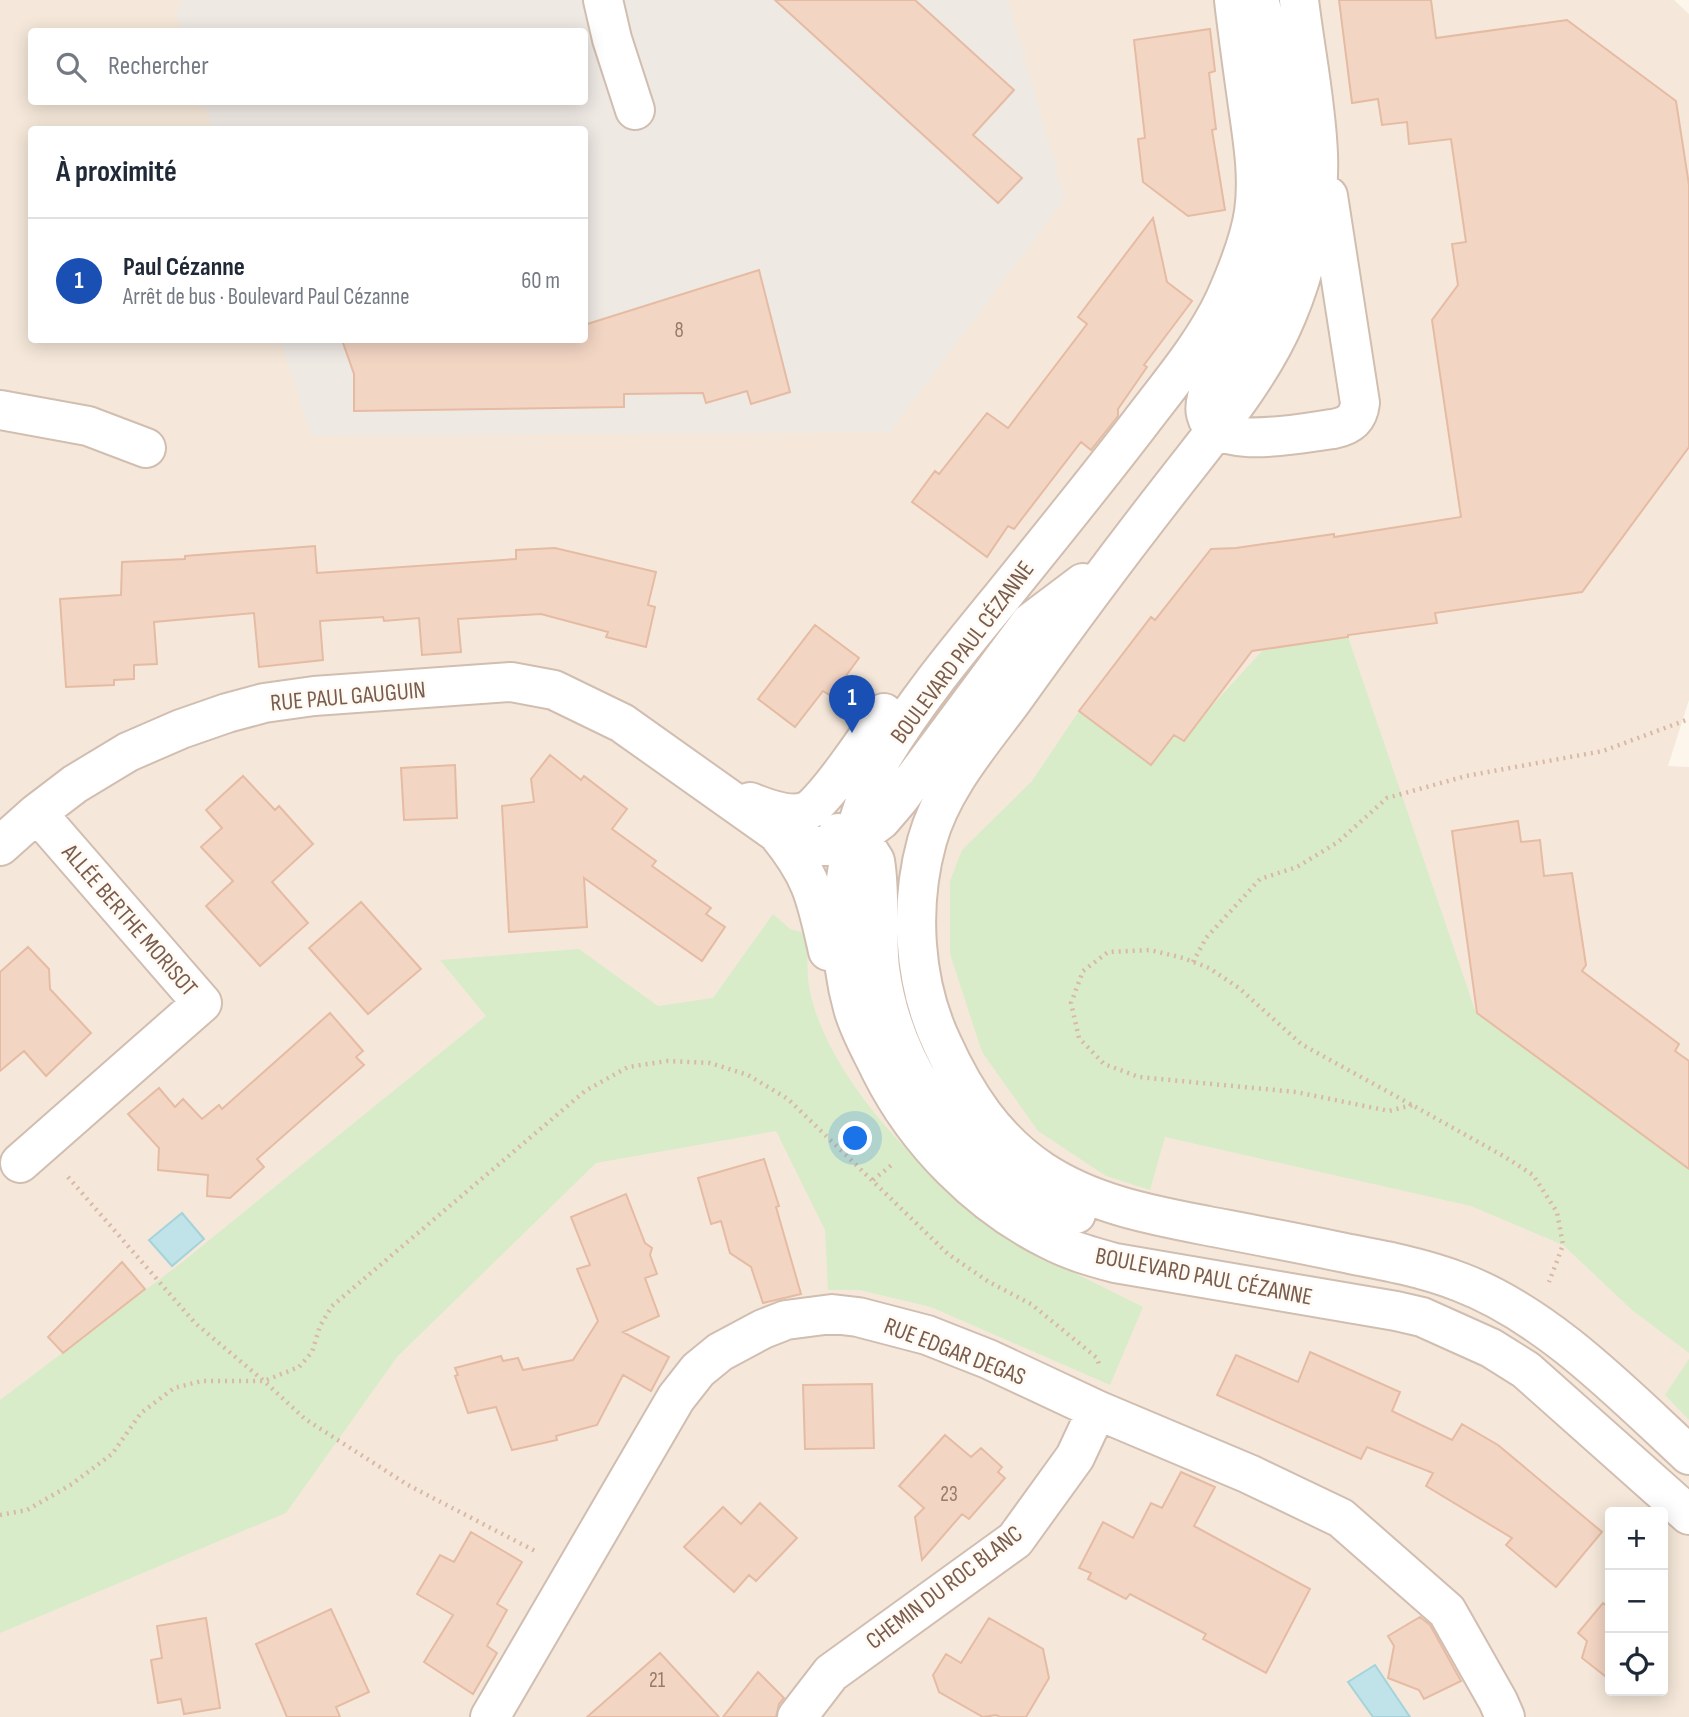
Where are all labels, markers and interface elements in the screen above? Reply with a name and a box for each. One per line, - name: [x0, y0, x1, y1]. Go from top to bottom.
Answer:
- search box: [28, 28, 588, 105]
- icon: search: [52, 48, 90, 86]
- text: Rechercher: [108, 51, 209, 82]
- text: À proximité: [56, 154, 177, 190]
- text: Paul Cézanne: [123, 252, 245, 283]
- text: 1: [74, 267, 84, 295]
- text: 60 m: [521, 267, 560, 295]
- text: Arrêt de bus · Boulevard Paul Cézanne: [123, 283, 409, 311]
- house number: 8: [674, 318, 684, 343]
- street label: BOULEVARD PAUL CÉZANNE: [884, 555, 1040, 749]
- street label: RUE PAUL GAUGUIN: [269, 675, 427, 718]
- pin: 1: [829, 675, 875, 733]
- street label: ALLÉE BERTHE MORISOT: [55, 838, 204, 1002]
- your location: [838, 1121, 872, 1155]
- street label: BOULEVARD PAUL CÉZANNE: [1093, 1241, 1315, 1312]
- street label: RUE EDGAR DEGAS: [880, 1311, 1030, 1392]
- house number: 23: [940, 1482, 958, 1507]
- map controls: [1605, 1507, 1668, 1696]
- button: +: [1605, 1507, 1668, 1570]
- street label: CHEMIN DU ROC BLANC: [860, 1519, 1028, 1656]
- button: −: [1605, 1570, 1668, 1633]
- button: locate: [1605, 1633, 1668, 1696]
- house number: 21: [649, 1668, 666, 1693]

